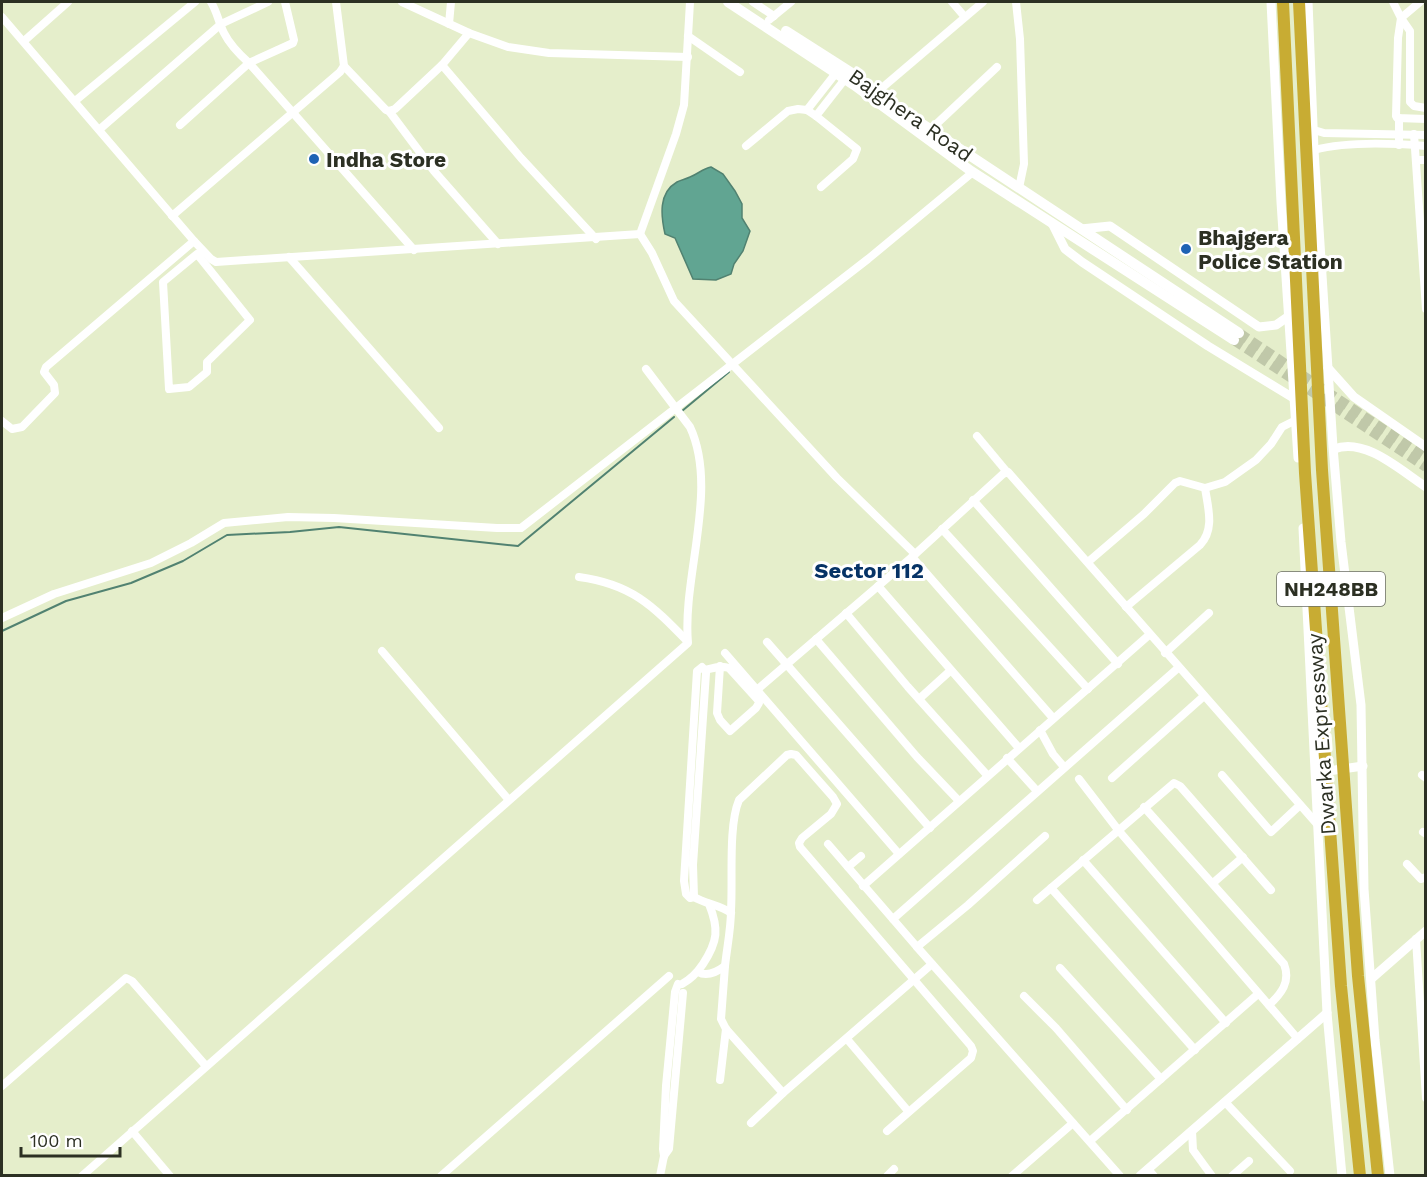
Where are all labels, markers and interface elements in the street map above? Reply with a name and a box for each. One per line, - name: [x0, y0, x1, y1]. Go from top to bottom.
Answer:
- street label: Bajghera Road: [844, 63, 978, 167]
- place label: Indha Store: [326, 147, 446, 172]
- marker: Indha Store: [307, 152, 321, 166]
- place label: Bhajgera Police Station: [1198, 225, 1343, 274]
- marker: Bhajgera Police Station: [1179, 242, 1193, 256]
- district label: Sector 112: [814, 558, 924, 583]
- road number: NH248BB: [1277, 572, 1385, 606]
- street label: Dwarka Expressway: [1301, 632, 1341, 836]
- scale bar: [21, 1120, 120, 1158]
- text: 100 m: [30, 1130, 83, 1151]

